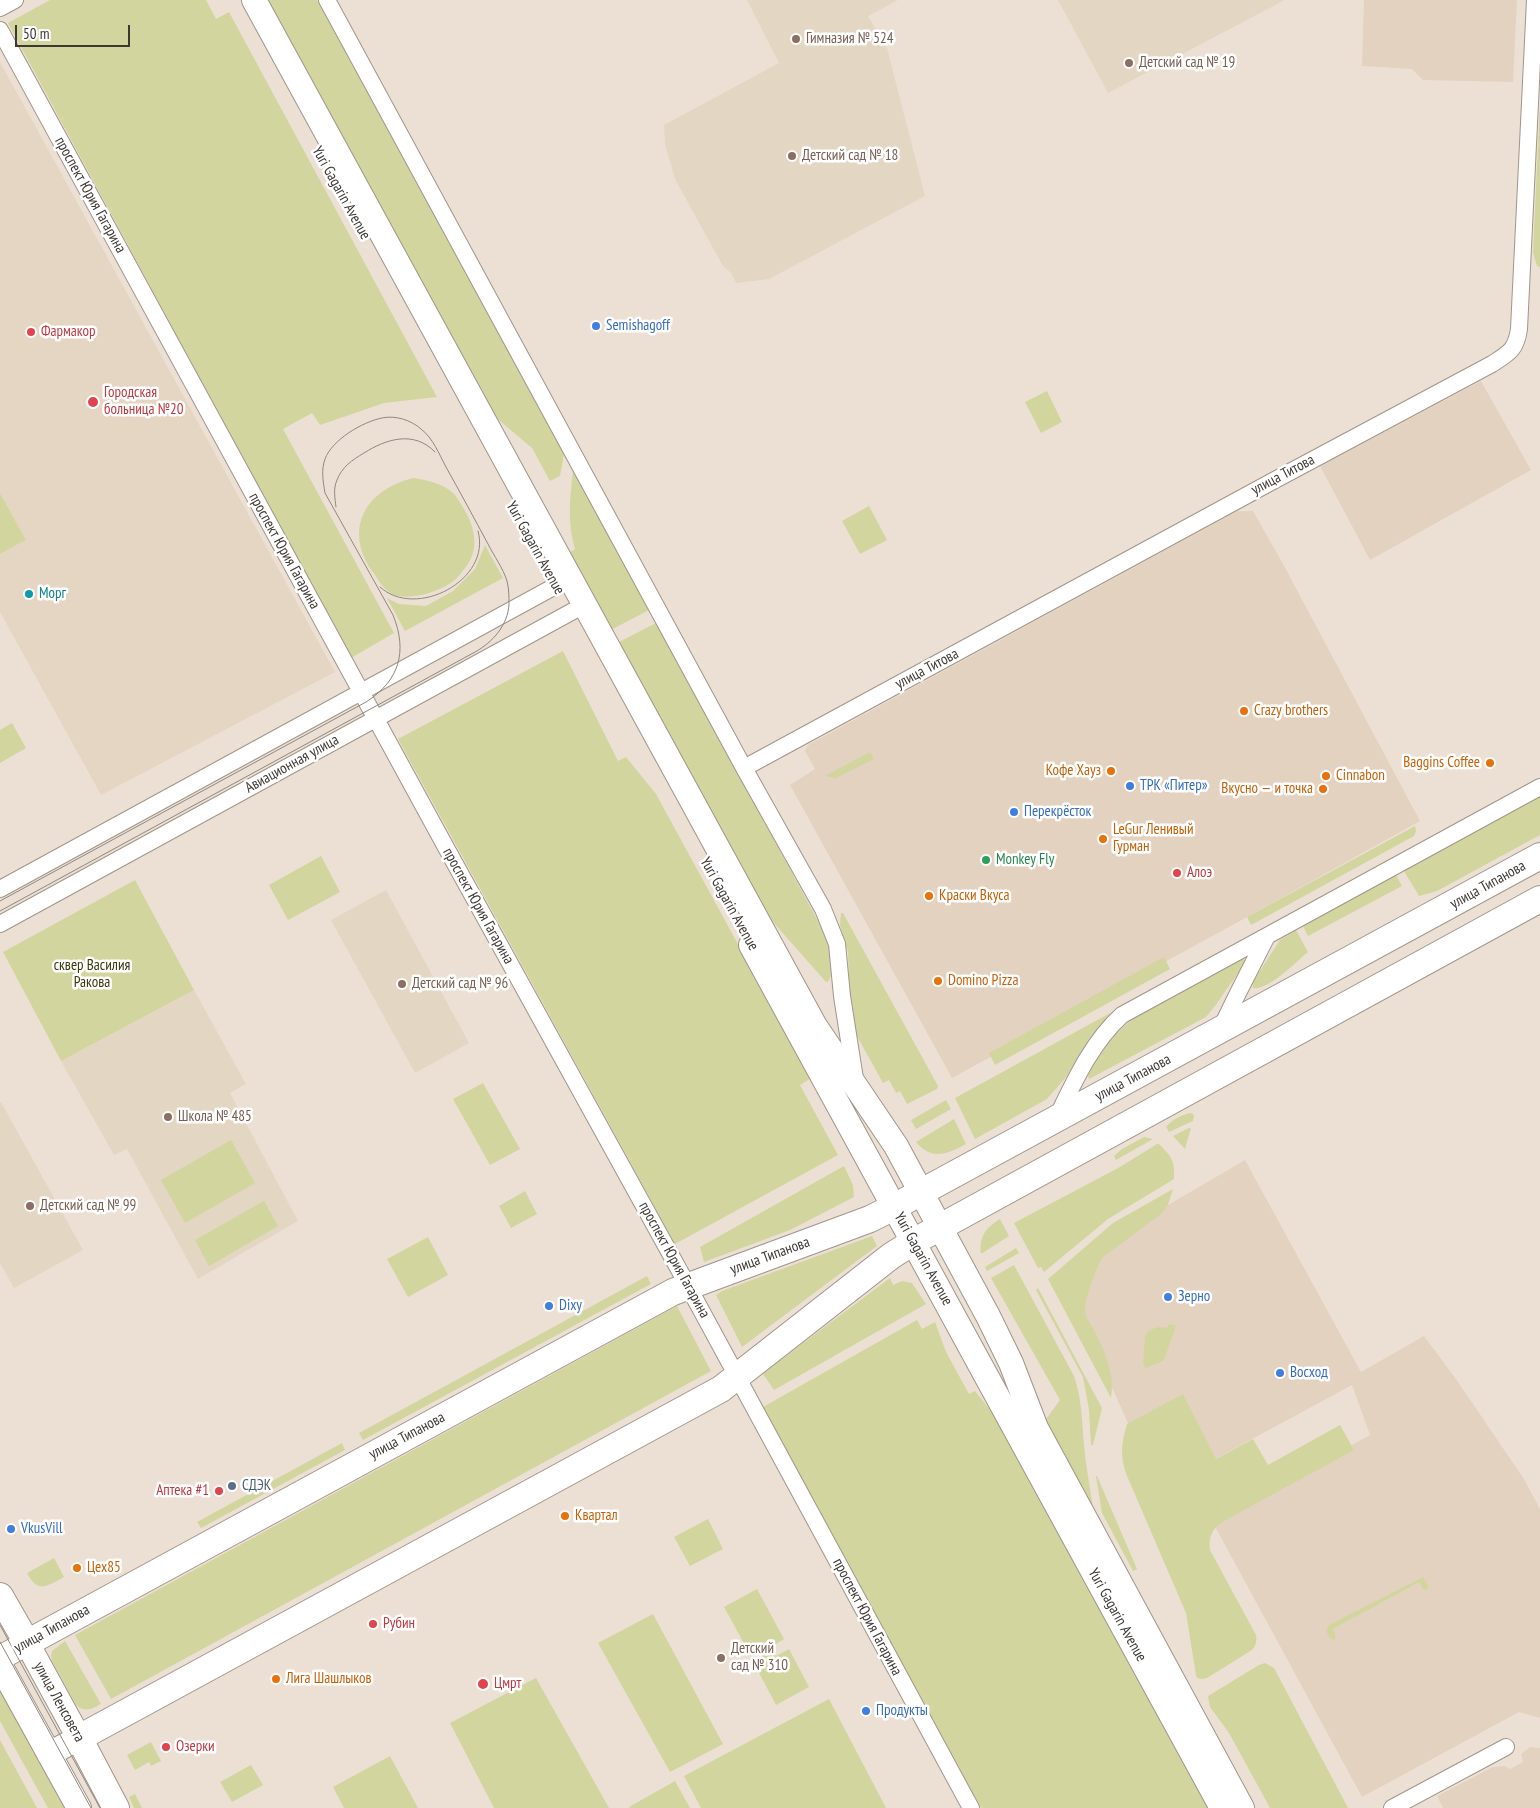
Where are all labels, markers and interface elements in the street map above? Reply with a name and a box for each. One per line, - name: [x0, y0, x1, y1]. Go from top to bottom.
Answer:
- scale bar: [18, 15, 132, 47]
- text: 50 m: [23, 24, 49, 43]
- place label: Гимназия № 524: [806, 30, 894, 48]
- marker: Гимназия № 524: [790, 33, 802, 45]
- place label: Детский сад № 19: [1139, 54, 1235, 72]
- marker: Детский сад № 19: [1123, 57, 1135, 69]
- street label: проспект Юрия Гагарина: [51, 134, 129, 256]
- street label: Yuri Gagarin Avenue: [308, 143, 374, 243]
- place label: Детский сад № 18: [802, 147, 898, 165]
- marker: Детский сад № 18: [786, 150, 798, 162]
- place label: Semishagoff: [606, 317, 670, 335]
- marker: Semishagoff: [590, 320, 602, 332]
- place label: Фармакор: [41, 323, 96, 341]
- marker: Фармакор: [25, 326, 37, 338]
- place label: Городская больница №20: [104, 384, 183, 419]
- marker: Городская больница №20: [86, 395, 100, 409]
- street label: улица Титова: [1248, 451, 1318, 499]
- street label: проспект Юрия Гагарина: [245, 490, 323, 612]
- street label: Yuri Gagarin Avenue: [502, 498, 568, 598]
- place label: Морг: [39, 585, 66, 603]
- marker: Морг: [23, 588, 35, 600]
- street label: улица Титова: [892, 645, 962, 693]
- place label: Crazy brothers: [1254, 702, 1328, 720]
- marker: Crazy brothers: [1238, 705, 1250, 717]
- street label: Авиационная улица: [242, 731, 342, 797]
- place label: Baggins Coffee: [1403, 754, 1480, 772]
- marker: Baggins Coffee: [1484, 757, 1496, 769]
- place label: Кофе Хауз: [1046, 762, 1101, 780]
- marker: Кофе Хауз: [1105, 765, 1117, 777]
- place label: Cinnabon: [1336, 767, 1385, 785]
- marker: Cinnabon: [1320, 770, 1332, 782]
- place label: ТРК «Питер»: [1140, 777, 1207, 795]
- marker: ТРК «Питер»: [1124, 780, 1136, 792]
- place label: Вкусно — и точка: [1221, 780, 1313, 798]
- marker: Вкусно — и точка: [1317, 783, 1329, 795]
- place label: Перекрёсток: [1024, 803, 1091, 821]
- marker: Перекрёсток: [1008, 806, 1020, 818]
- place label: LeGur Ленивый Гурман: [1113, 821, 1193, 856]
- marker: LeGur Ленивый Гурман: [1097, 833, 1109, 845]
- street label: проспект Юрия Гагарина: [439, 845, 517, 967]
- place label: Monkey Fly: [996, 851, 1054, 869]
- street label: Yuri Gagarin Avenue: [696, 854, 762, 954]
- marker: Monkey Fly: [980, 854, 992, 866]
- street label: улица Типанова: [1447, 857, 1529, 913]
- place label: Алоэ: [1187, 864, 1212, 882]
- marker: Алоэ: [1171, 867, 1183, 879]
- place label: Краски Вкуса: [939, 887, 1010, 905]
- marker: Краски Вкуса: [923, 890, 935, 902]
- park label: сквер Василия Ракова: [54, 957, 130, 992]
- place label: Domino Pizza: [948, 972, 1018, 990]
- place label: Детский сад № 96: [412, 975, 508, 993]
- marker: Domino Pizza: [932, 975, 944, 987]
- marker: Детский сад № 96: [396, 978, 408, 990]
- street label: улица Типанова: [1092, 1050, 1174, 1106]
- place label: Школа № 485: [178, 1108, 252, 1126]
- marker: Школа № 485: [162, 1111, 174, 1123]
- place label: Детский сад № 99: [40, 1197, 136, 1215]
- street label: проспект Юрия Гагарина: [635, 1199, 713, 1321]
- marker: Детский сад № 99: [24, 1200, 36, 1212]
- street label: Yuri Gagarin Avenue: [890, 1209, 956, 1309]
- street label: улица Типанова: [728, 1233, 812, 1279]
- place label: Зерно: [1178, 1288, 1210, 1306]
- marker: Зерно: [1162, 1291, 1174, 1303]
- place label: Dixy: [559, 1297, 582, 1315]
- marker: Dixy: [543, 1300, 555, 1312]
- place label: Восход: [1290, 1364, 1328, 1382]
- marker: Восход: [1274, 1367, 1286, 1379]
- street label: улица Типанова: [366, 1408, 448, 1464]
- place label: СДЭК: [242, 1477, 271, 1495]
- marker: СДЭК: [226, 1480, 238, 1492]
- place label: Аптека #1: [156, 1482, 209, 1500]
- marker: Аптека #1: [213, 1485, 225, 1497]
- place label: Квартал: [575, 1507, 618, 1525]
- marker: Квартал: [559, 1510, 571, 1522]
- place label: VkusVill: [21, 1520, 63, 1538]
- marker: VkusVill: [5, 1523, 17, 1535]
- street label: проспект Юрия Гагарина: [828, 1555, 906, 1679]
- place label: Цех85: [87, 1559, 121, 1577]
- marker: Цех85: [71, 1562, 83, 1574]
- street label: Yuri Gagarin Avenue: [1084, 1565, 1150, 1665]
- street label: улица Типанова: [11, 1601, 93, 1657]
- place label: Рубин: [383, 1615, 415, 1633]
- marker: Рубин: [367, 1618, 379, 1630]
- place label: Детский сад № 310: [731, 1640, 788, 1675]
- marker: Детский сад № 310: [715, 1652, 727, 1664]
- street label: улица Ленсовета: [30, 1659, 88, 1745]
- place label: Лига Шашлыков: [286, 1670, 372, 1688]
- marker: Лига Шашлыков: [270, 1673, 282, 1685]
- place label: Цмрт: [494, 1675, 521, 1693]
- marker: Цмрт: [476, 1677, 490, 1691]
- place label: Продукты: [876, 1702, 928, 1720]
- marker: Продукты: [860, 1705, 872, 1717]
- place label: Озерки: [176, 1738, 215, 1756]
- marker: Озерки: [160, 1741, 172, 1753]

